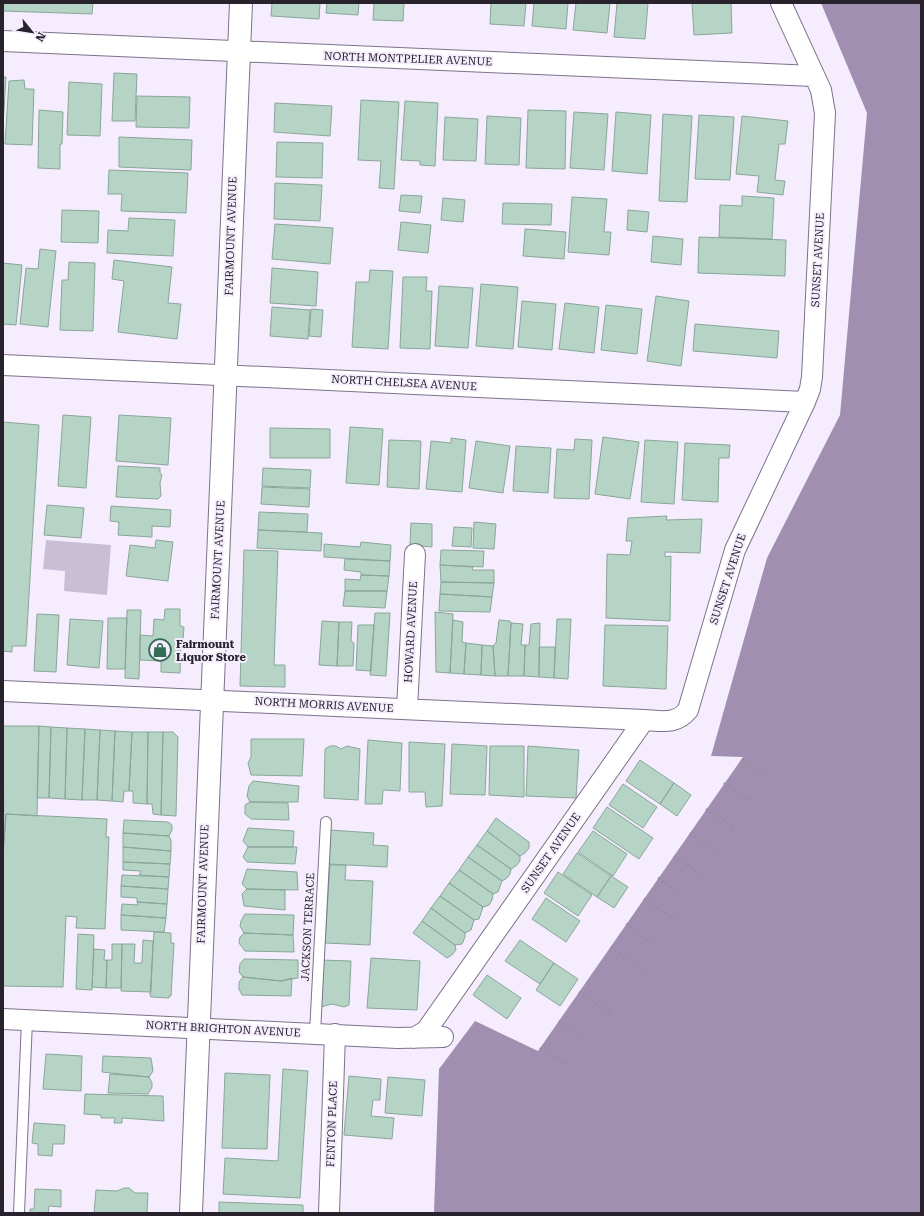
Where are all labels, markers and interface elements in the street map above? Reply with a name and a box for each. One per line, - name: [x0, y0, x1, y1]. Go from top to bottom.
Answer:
- north arrow: [12, 12, 52, 52]
- text: N: [32, 30, 48, 44]
- street label: NORTH MONTPELIER AVENUE: [324, 50, 492, 68]
- street label: FAIRMOUNT AVENUE: [222, 176, 240, 296]
- street label: SUNSET AVENUE: [809, 212, 827, 308]
- street label: NORTH CHELSEA AVENUE: [331, 373, 477, 393]
- street label: FAIRMOUNT AVENUE: [208, 500, 228, 620]
- street label: SUNSET AVENUE: [707, 532, 749, 626]
- street label: HOWARD AVENUE: [402, 581, 420, 683]
- shop icon: Fairmount Liquor Store: [147, 637, 173, 663]
- place label: Fairmount Liquor Store: [176, 638, 246, 664]
- street label: NORTH MORRIS AVENUE: [254, 695, 394, 715]
- street label: SUNSET AVENUE: [518, 810, 584, 896]
- street label: FAIRMOUNT AVENUE: [194, 824, 212, 944]
- street label: JACKSON TERRACE: [299, 872, 317, 982]
- street label: NORTH BRIGHTON AVENUE: [145, 1018, 301, 1040]
- street label: FENTON PLACE: [324, 1081, 340, 1167]

